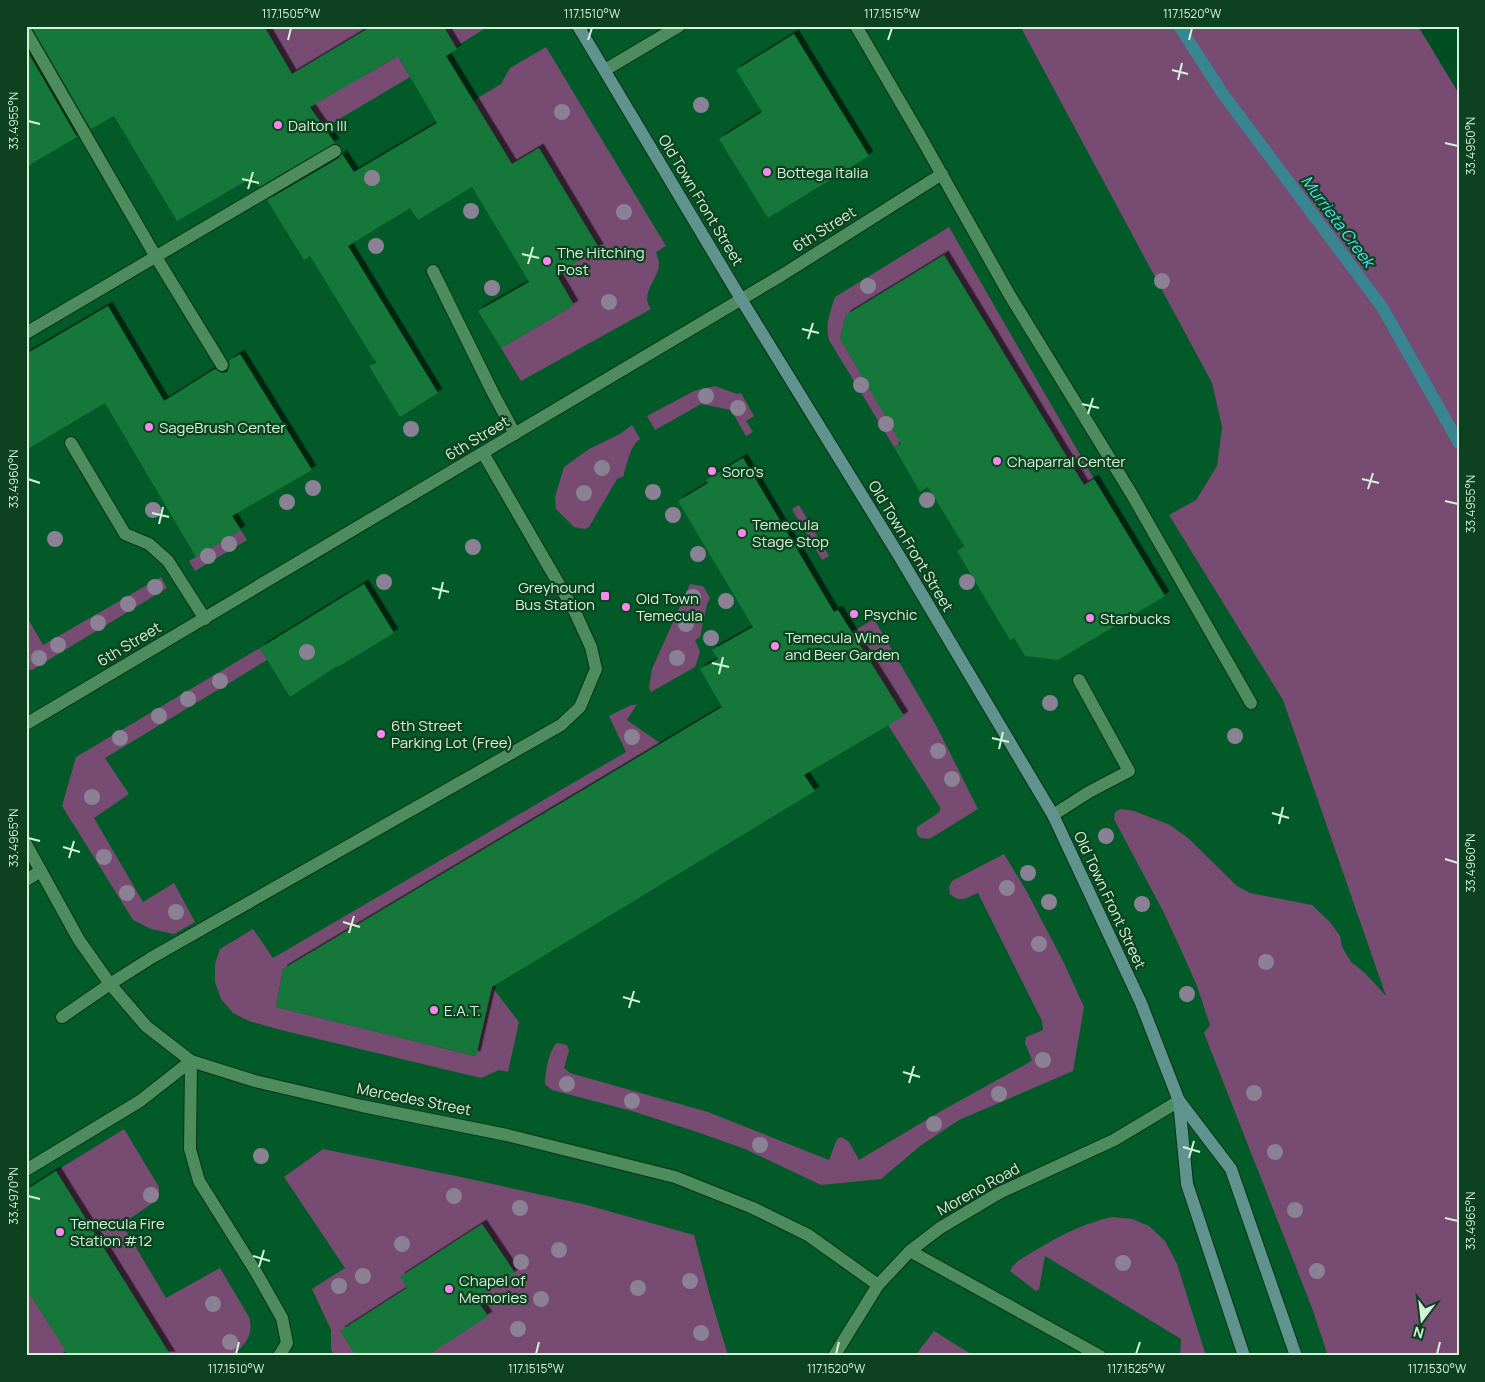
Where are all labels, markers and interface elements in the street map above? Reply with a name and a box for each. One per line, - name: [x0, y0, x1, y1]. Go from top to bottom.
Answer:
- text: 117.1505°W: [262, 5, 321, 22]
- text: 117.1510°W: [564, 5, 621, 22]
- text: 117.1515°W: [864, 5, 921, 22]
- text: 117.1520°W: [1163, 5, 1222, 22]
- text: 33.4955°N: [5, 92, 22, 150]
- place label: Dalton III: [288, 115, 347, 136]
- text: 33.4950°N: [1462, 117, 1479, 175]
- marker: Dalton III: [272, 119, 284, 131]
- street label: Old Town Front Street: [653, 130, 749, 270]
- place label: Bottega Italia: [777, 162, 868, 183]
- marker: Bottega Italia: [761, 166, 773, 178]
- water label: Murrieta Creek: [1296, 171, 1381, 273]
- street label: 6th Street: [788, 201, 860, 257]
- place label: The Hitching Post: [557, 242, 645, 280]
- marker: The Hitching Post: [541, 255, 553, 267]
- street label: 6th Street: [441, 411, 513, 465]
- place label: SageBrush Center: [159, 417, 286, 438]
- marker: SageBrush Center: [143, 421, 155, 433]
- text: 33.4960°N: [5, 449, 22, 509]
- place label: Chaparral Center: [1007, 451, 1126, 472]
- marker: Chaparral Center: [991, 455, 1003, 467]
- place label: Soro's: [722, 461, 764, 482]
- marker: Soro's: [706, 465, 718, 477]
- text: 33.4955°N: [1462, 475, 1479, 533]
- street label: Old Town Front Street: [863, 476, 959, 616]
- place label: Temecula Stage Stop: [752, 514, 829, 552]
- marker: Temecula Stage Stop: [736, 527, 748, 539]
- place label: Greyhound Bus Station: [515, 577, 595, 615]
- place label: Old Town Temecula: [636, 588, 703, 626]
- marker: Greyhound Bus Station: [599, 590, 611, 602]
- marker: Old Town Temecula: [620, 601, 632, 613]
- place label: Psychic: [864, 604, 917, 625]
- marker: Psychic: [848, 608, 860, 620]
- place label: Starbucks: [1100, 608, 1170, 629]
- marker: Starbucks: [1084, 612, 1096, 624]
- street label: 6th Street: [93, 617, 165, 671]
- place label: Temecula Wine and Beer Garden: [785, 627, 900, 665]
- marker: Temecula Wine and Beer Garden: [769, 640, 781, 652]
- place label: 6th Street Parking Lot (Free): [391, 715, 513, 753]
- marker: 6th Street Parking Lot (Free): [375, 728, 387, 740]
- text: 33.4965°N: [5, 809, 22, 867]
- street label: Old Town Front Street: [1069, 828, 1151, 972]
- text: 33.4960°N: [1462, 833, 1479, 893]
- place label: E.A.T.: [444, 1000, 481, 1021]
- marker: E.A.T.: [428, 1004, 440, 1016]
- street label: Mercedes Street: [355, 1078, 473, 1120]
- street label: Moreno Road: [933, 1158, 1023, 1220]
- text: 33.4970°N: [5, 1167, 22, 1225]
- text: 33.4965°N: [1462, 1192, 1479, 1250]
- place label: Temecula Fire Station #12: [70, 1213, 165, 1251]
- marker: Temecula Fire Station #12: [54, 1226, 66, 1238]
- place label: Chapel of Memories: [459, 1270, 527, 1308]
- marker: Chapel of Memories: [443, 1283, 455, 1295]
- north arrow: [1398, 1294, 1448, 1344]
- text: N: [1411, 1323, 1426, 1344]
- text: 117.1510°W: [208, 1360, 265, 1377]
- text: 117.1515°W: [508, 1360, 565, 1377]
- text: 117.1520°W: [807, 1360, 866, 1377]
- text: 117.1525°W: [1107, 1360, 1166, 1377]
- text: 117.1530°W: [1408, 1360, 1467, 1377]

